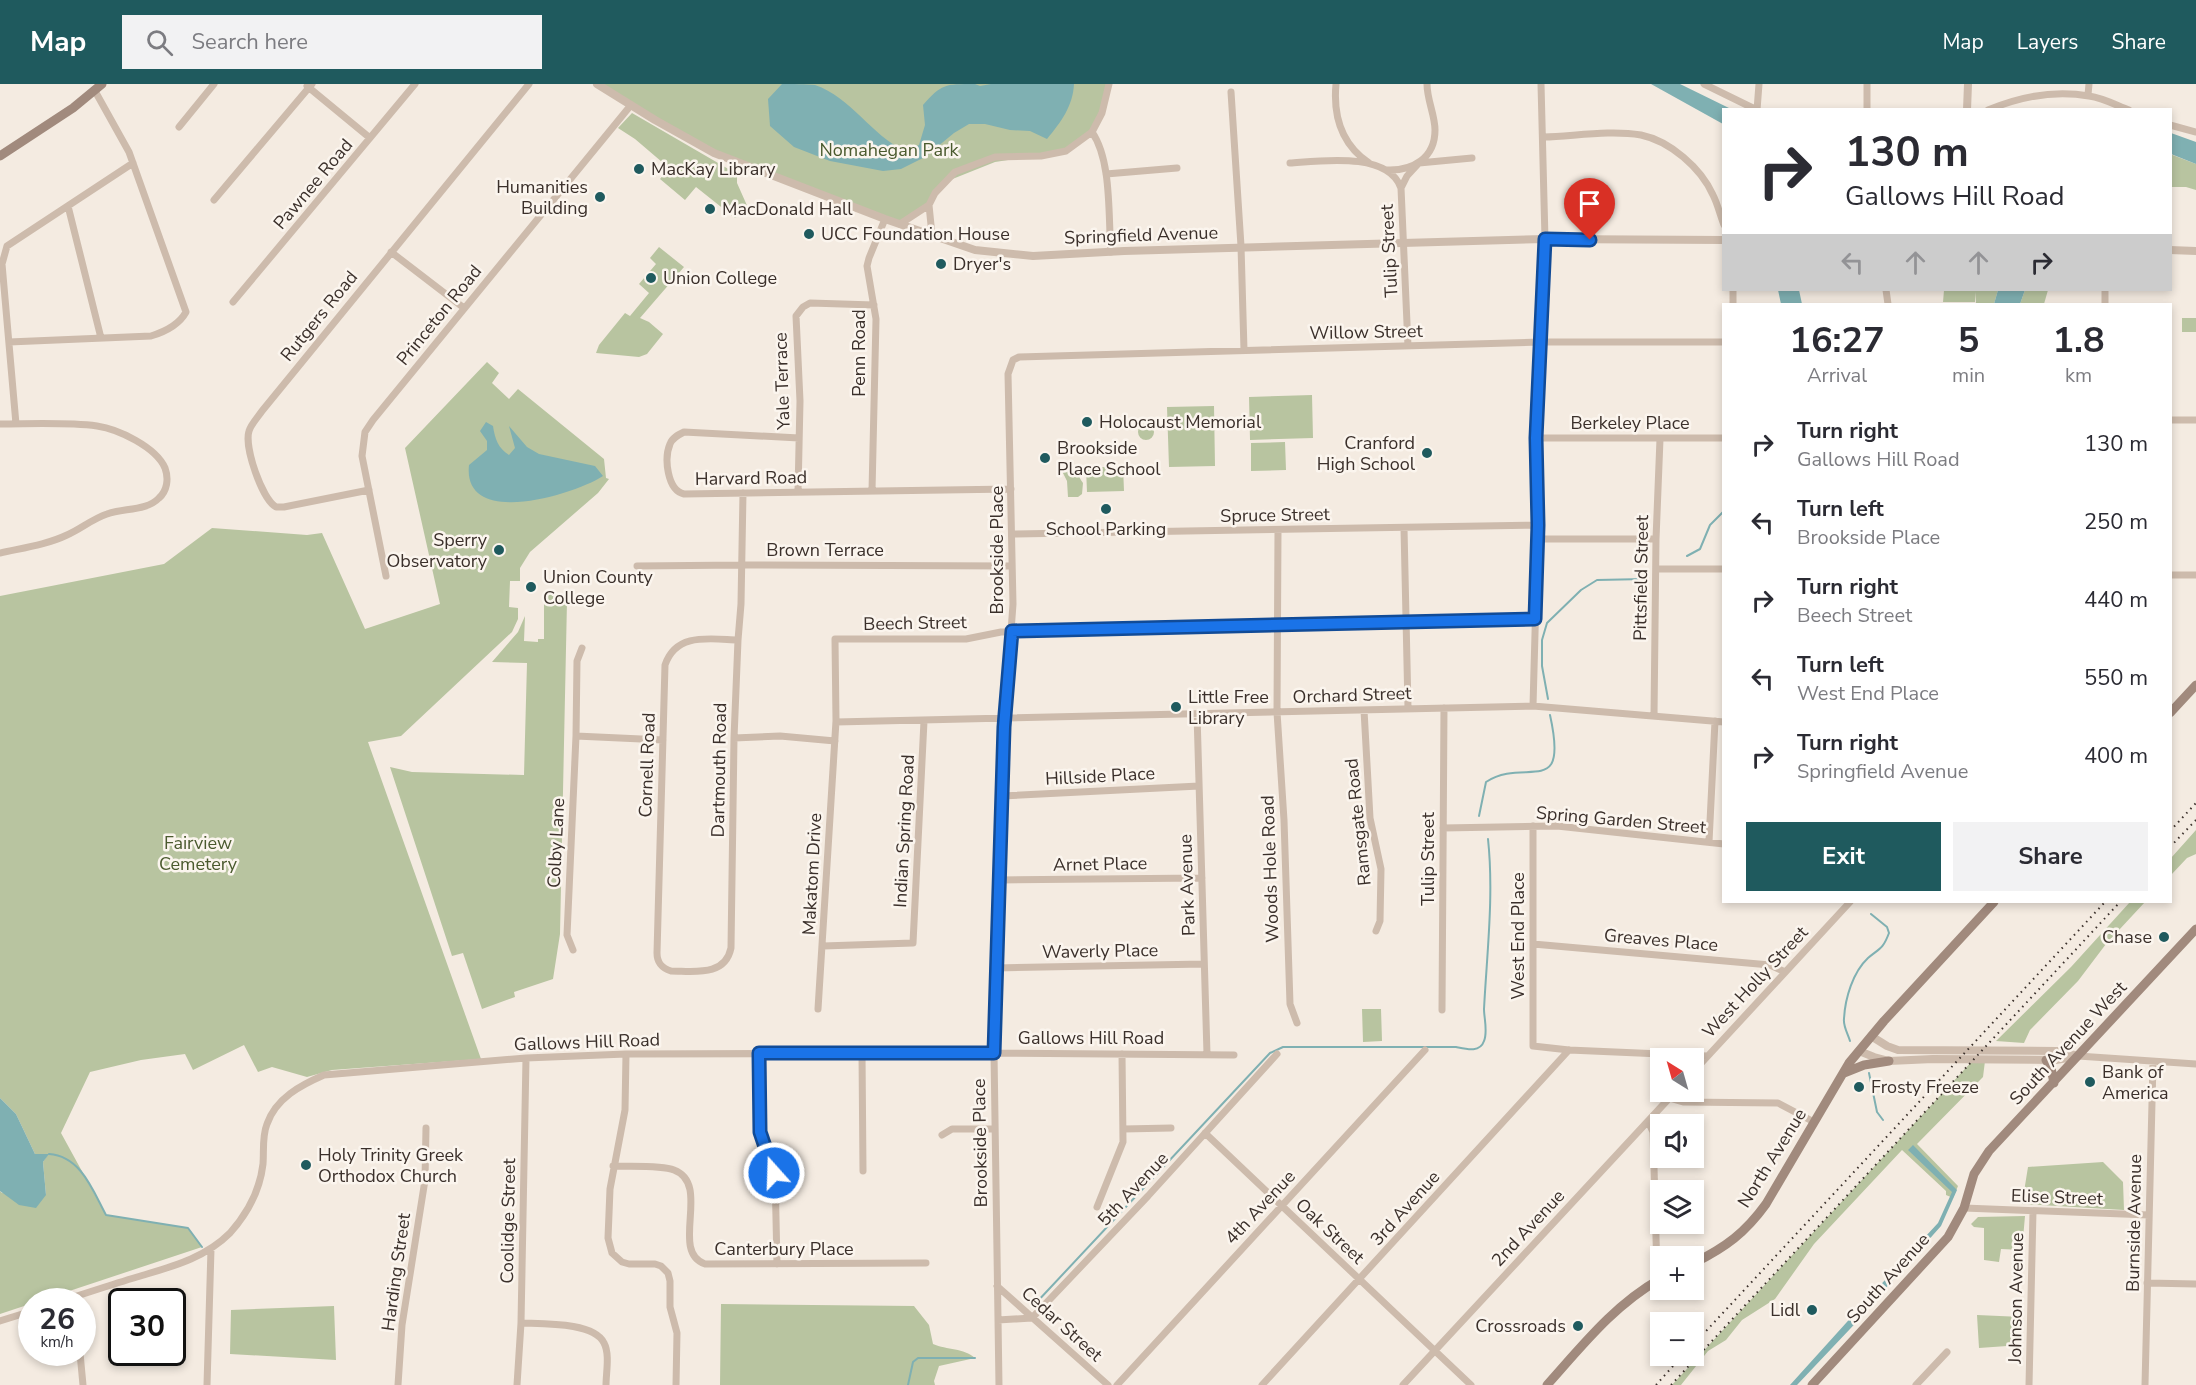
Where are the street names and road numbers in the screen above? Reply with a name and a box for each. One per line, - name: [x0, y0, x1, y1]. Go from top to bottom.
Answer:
- street label: Pawnee Road: [268, 134, 358, 234]
- street label: Tulip Street: [1375, 203, 1403, 298]
- street label: Springfield Avenue: [1064, 220, 1218, 250]
- street label: Princeton Road: [391, 260, 487, 370]
- street label: Rutgers Road: [275, 266, 363, 366]
- street label: Penn Road: [847, 309, 871, 397]
- street label: Willow Street: [1309, 319, 1424, 345]
- street label: Yale Terrace: [768, 332, 796, 431]
- street label: Berkeley Place: [1570, 411, 1690, 435]
- street label: Harvard Road: [695, 465, 807, 491]
- street label: Brookside Place: [985, 486, 1009, 614]
- street label: Spruce Street: [1220, 502, 1331, 528]
- street label: Pittsfield Street: [1628, 514, 1654, 641]
- street label: Brown Terrace: [766, 538, 884, 562]
- street label: Beech Street: [863, 610, 968, 636]
- street label: Orchard Street: [1292, 681, 1412, 709]
- street label: Dartmouth Road: [706, 702, 732, 838]
- street label: Cornell Road: [633, 712, 661, 818]
- street label: Indian Spring Road: [888, 754, 920, 908]
- street label: Ramsgate Road: [1339, 757, 1377, 887]
- street label: Hillside Place: [1044, 761, 1156, 791]
- street label: Woods Hole Road: [1255, 795, 1285, 943]
- street label: Colby Lane: [542, 797, 570, 889]
- street label: Spring Garden Street: [1535, 801, 1708, 839]
- street label: Makatom Drive: [797, 812, 827, 936]
- street label: Tulip Street: [1416, 812, 1440, 906]
- street label: Park Avenue: [1173, 834, 1201, 936]
- street label: Arnet Place: [1053, 851, 1147, 877]
- street label: West End Place: [1506, 872, 1530, 1000]
- street label: West Holly Street: [1697, 920, 1814, 1043]
- street label: Greaves Place: [1603, 923, 1719, 957]
- street label: Waverly Place: [1042, 938, 1158, 964]
- street label: South Avenue West: [2004, 975, 2132, 1110]
- street label: Gallows Hill Road: [1018, 1026, 1164, 1050]
- street label: Gallows Hill Road: [513, 1027, 661, 1057]
- street label: Brookside Place: [967, 1078, 993, 1208]
- street label: North Avenue: [1732, 1104, 1812, 1212]
- street label: 5th Avenue: [1092, 1147, 1174, 1231]
- street label: Burnside Avenue: [2121, 1154, 2147, 1292]
- street label: Coolidge Street: [495, 1157, 521, 1284]
- street label: 4th Avenue: [1219, 1165, 1301, 1249]
- street label: 3rd Avenue: [1365, 1165, 1445, 1251]
- street label: Elise Street: [2011, 1183, 2104, 1211]
- street label: 2nd Avenue: [1486, 1184, 1570, 1272]
- street label: Oak Street: [1290, 1193, 1370, 1270]
- street label: Harding Street: [376, 1211, 416, 1332]
- street label: South Avenue: [1841, 1228, 1935, 1328]
- street label: Johnson Avenue: [2003, 1232, 2029, 1365]
- street label: Canterbury Place: [714, 1237, 854, 1261]
- street label: Cedar Street: [1016, 1281, 1108, 1367]

